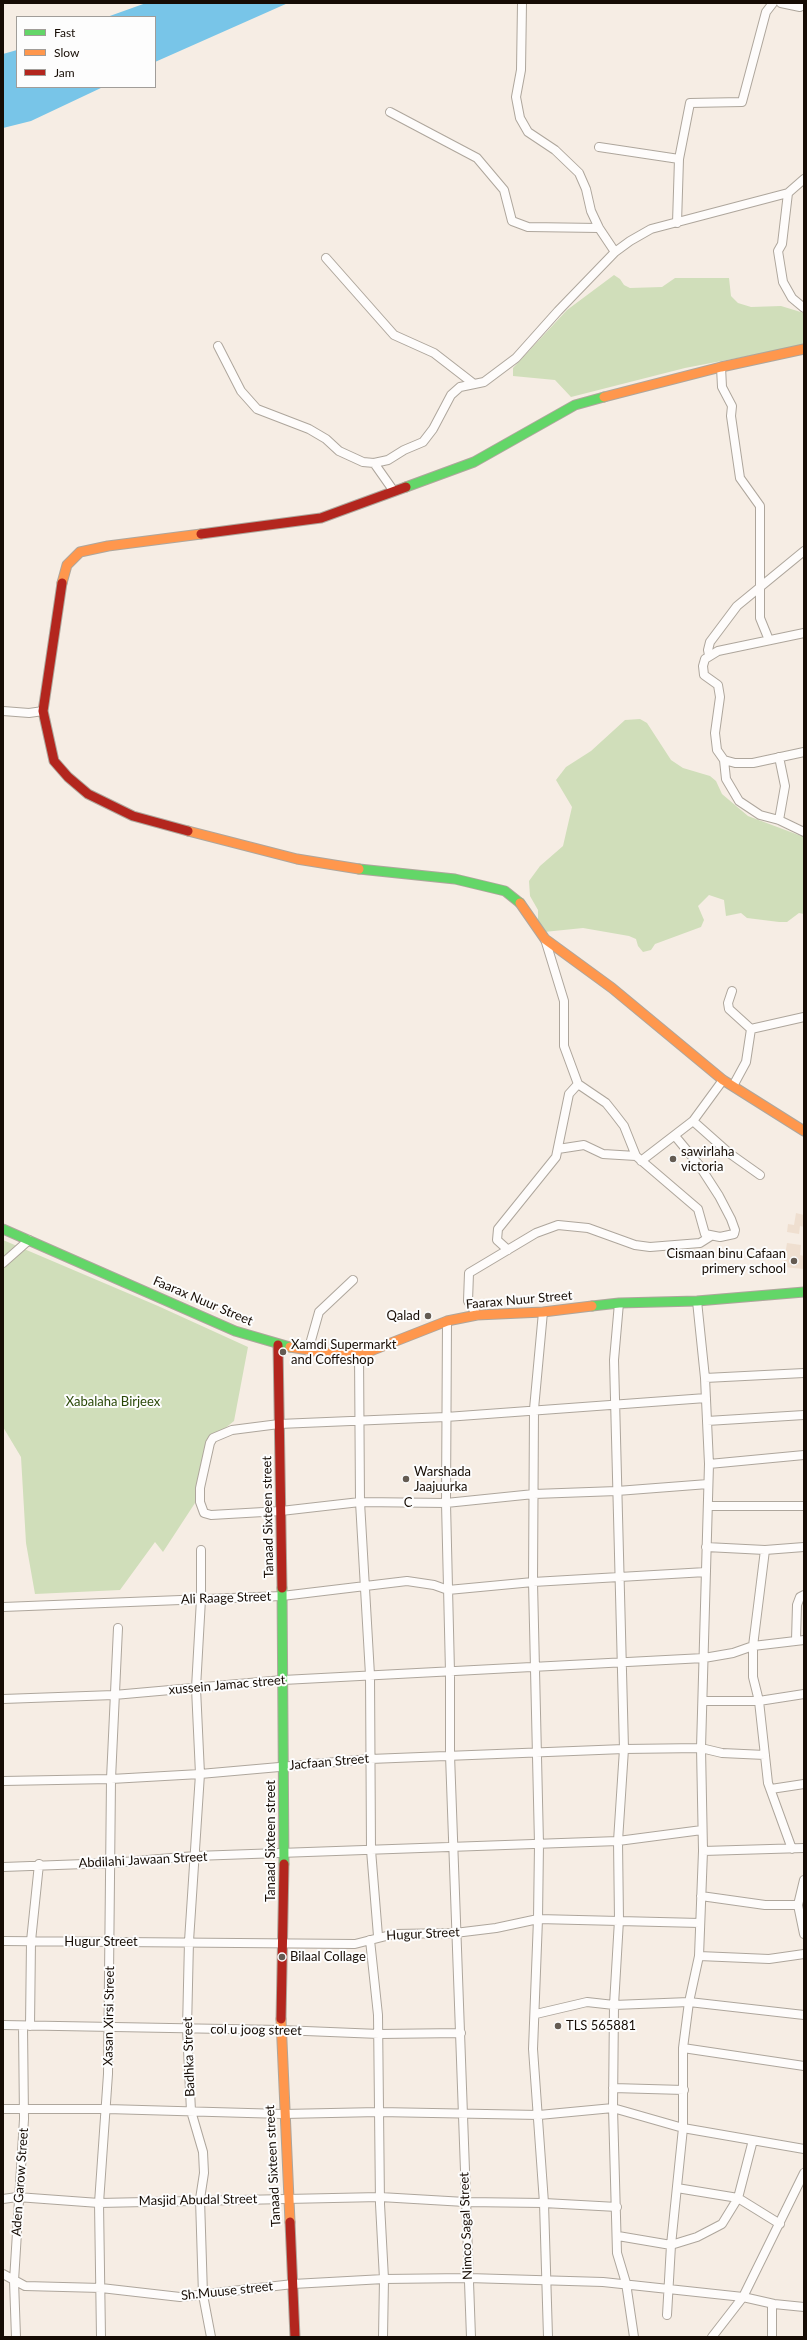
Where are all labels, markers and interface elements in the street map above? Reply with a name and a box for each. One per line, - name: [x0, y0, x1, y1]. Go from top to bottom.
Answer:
- legend: [16, 16, 156, 88]
- text: Fast: [54, 25, 75, 40]
- text: Slow: [54, 45, 79, 60]
- text: Jam: [54, 65, 75, 80]
- place label: sawirlaha victoria: [681, 1144, 734, 1175]
- marker: sawirlaha victoria: [668, 1154, 678, 1164]
- place label: Cismaan binu Cafaan primery school: [666, 1246, 786, 1277]
- marker: Cismaan binu Cafaan primery school: [789, 1256, 799, 1266]
- street label: Faarax Nuur Street: [151, 1273, 255, 1329]
- street label: Faarax Nuur Street: [465, 1288, 573, 1312]
- place label: Qalad: [386, 1308, 420, 1324]
- marker: Qalad: [423, 1311, 433, 1321]
- place label: Xamdi Supermarkt and Coffeshop: [291, 1337, 396, 1368]
- marker: Xamdi Supermarkt and Coffeshop: [278, 1347, 288, 1357]
- park label: Xabalaha Birjeex: [66, 1394, 160, 1410]
- street label: Tanaad Sixteen street: [259, 1456, 277, 1578]
- place label: Warshada Jaajuurka: [414, 1464, 471, 1495]
- marker: Warshada Jaajuurka: [401, 1474, 411, 1484]
- street label: C: [404, 1495, 412, 1511]
- street label: Ali Raage Street: [181, 1589, 271, 1607]
- street label: xussein Jamac street: [168, 1672, 286, 1698]
- street label: Jacfaan Street: [288, 1751, 370, 1773]
- street label: Tanaad Sixteen street: [263, 1780, 279, 1902]
- street label: Abdilahi Jawaan Street: [78, 1849, 208, 1871]
- street label: Hugur Street: [386, 1924, 460, 1944]
- street label: Hugur Street: [64, 1934, 138, 1950]
- place label: Bilaal Collage: [290, 1949, 366, 1965]
- marker: Bilaal Collage: [277, 1952, 287, 1962]
- street label: Xasan Xirsi Street: [100, 1966, 118, 2066]
- street label: Badhka Street: [180, 2017, 198, 2097]
- place label: TLS 565881: [566, 2018, 636, 2034]
- street label: col u joog street: [210, 2021, 302, 2039]
- marker: TLS 565881: [553, 2021, 563, 2031]
- street label: Tanaad Sixteen street: [262, 2105, 284, 2227]
- street label: Aden Garow Street: [8, 2127, 32, 2237]
- street label: Nimco Sagal Street: [456, 2172, 476, 2280]
- street label: Masjid Abudal Street: [139, 2191, 257, 2209]
- street label: Sh.Muuse street: [180, 2278, 274, 2304]

